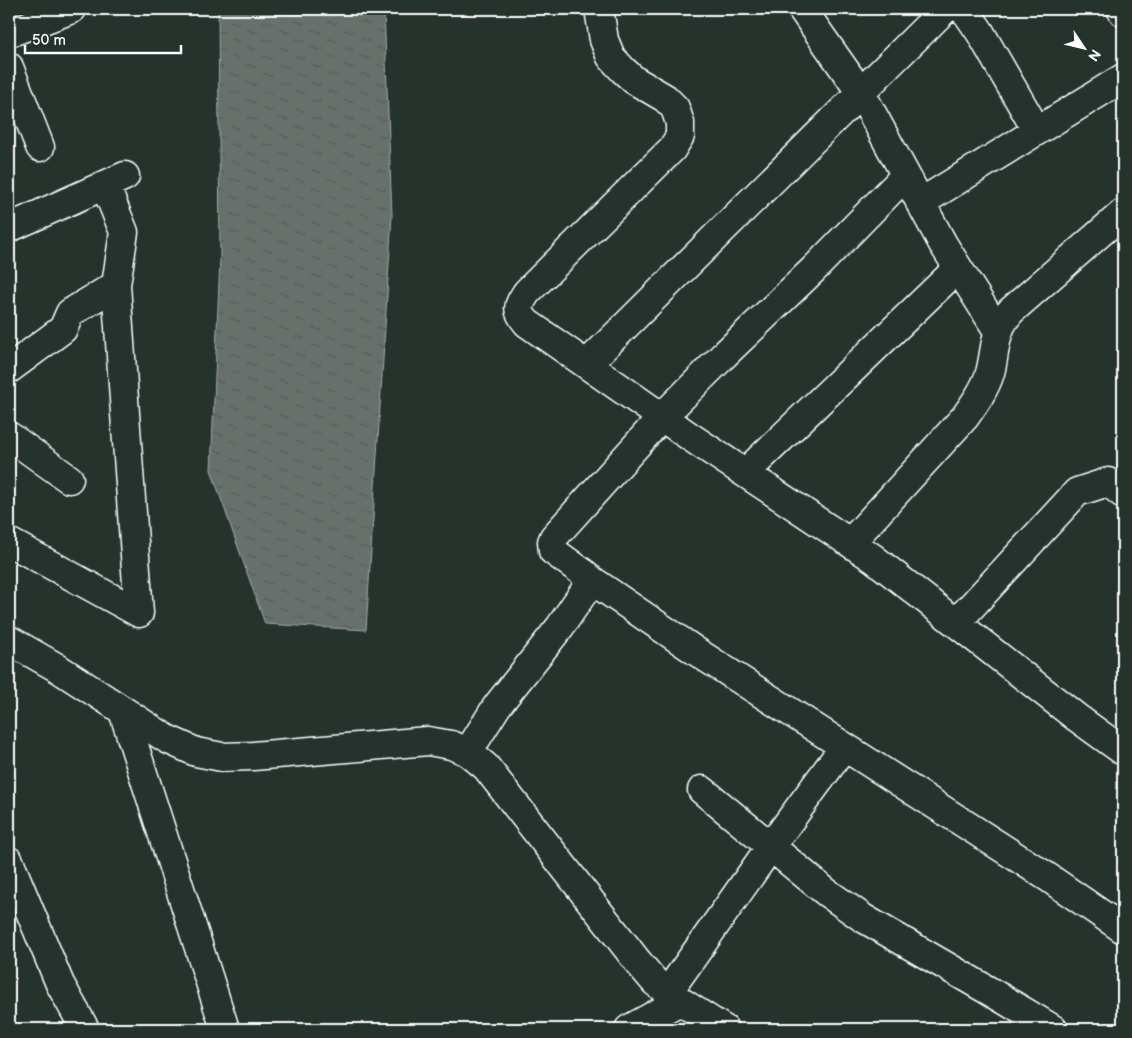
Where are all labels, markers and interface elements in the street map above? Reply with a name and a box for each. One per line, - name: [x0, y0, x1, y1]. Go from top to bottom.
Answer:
- scale bar: [25, 22, 181, 54]
- north arrow: [1060, 22, 1110, 72]
- text: 50 m: [32, 31, 66, 50]
- text: N: [1084, 46, 1104, 64]

